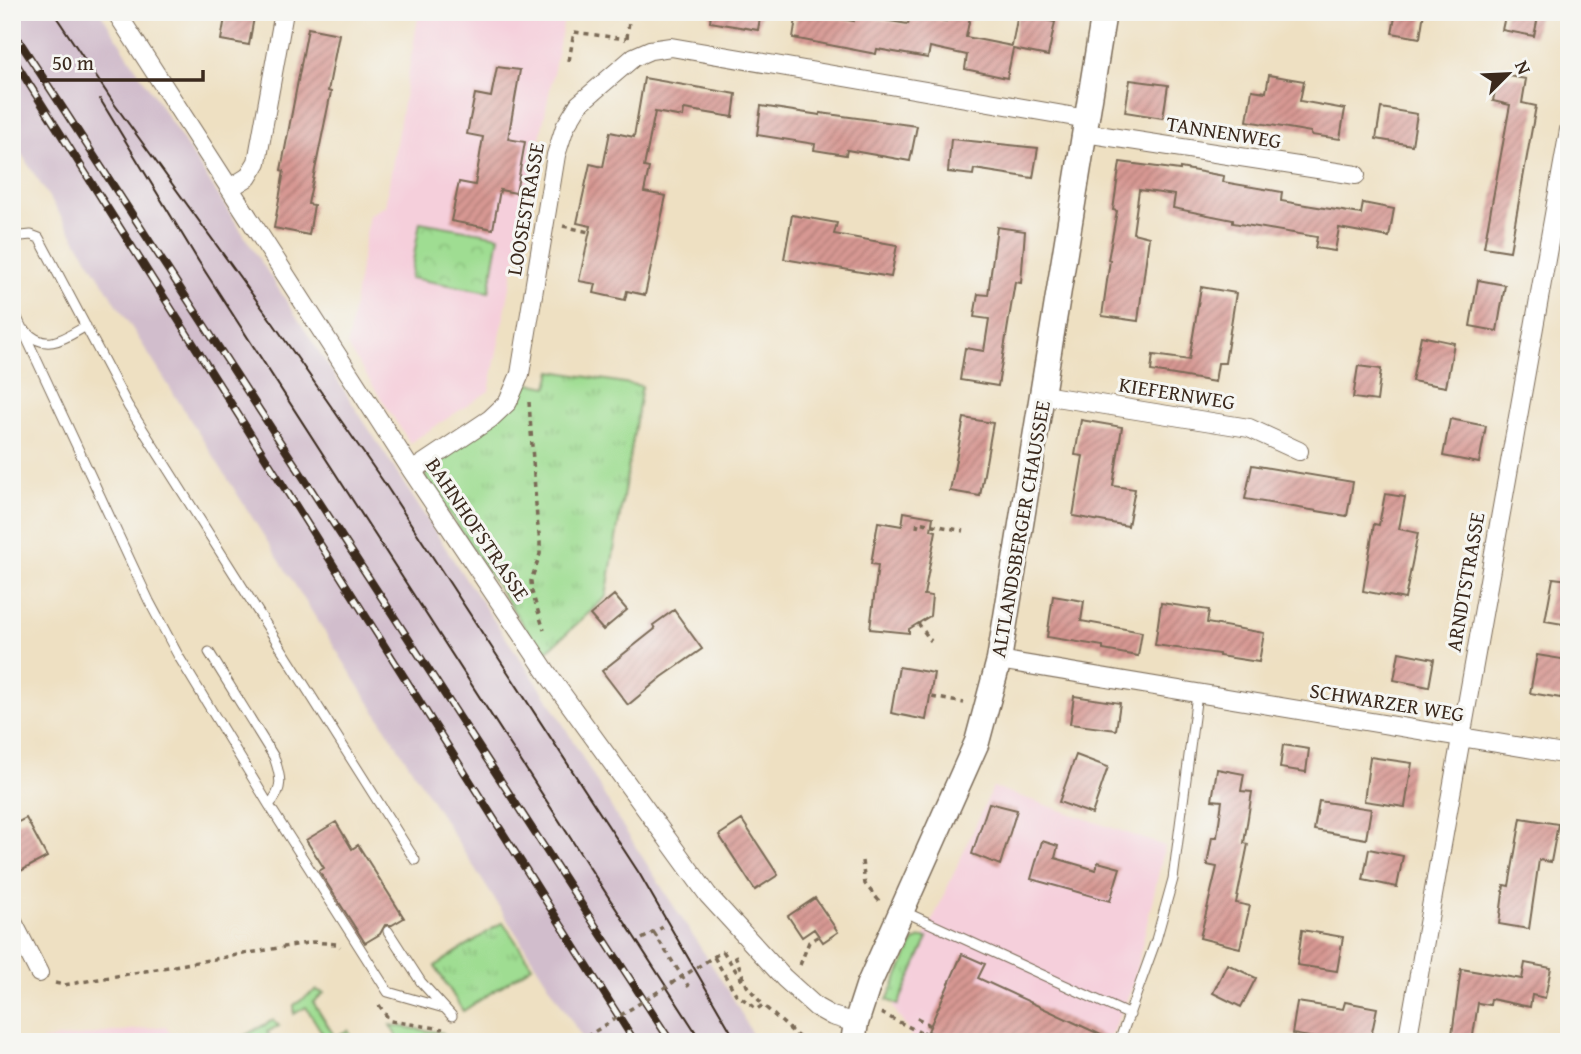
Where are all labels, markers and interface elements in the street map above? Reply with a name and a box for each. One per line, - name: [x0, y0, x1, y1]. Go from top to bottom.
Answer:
- scale bar: [42, 38, 203, 82]
- north arrow: [1472, 38, 1542, 108]
- text: 50 m: [52, 47, 94, 78]
- text: N: [1508, 56, 1539, 79]
- street label: TANNENWEG: [1164, 108, 1284, 156]
- street label: LOOSESTRASSE: [498, 140, 552, 278]
- street label: KIEFERNWEG: [1117, 369, 1237, 417]
- street label: ALTLANDSBERGER CHAUSSEE: [982, 398, 1058, 660]
- street label: BAHNHOFSTRASSE: [418, 451, 538, 607]
- street label: ARNDTSTRASSE: [1437, 509, 1493, 654]
- street label: SCHWARZER WEG: [1308, 674, 1466, 730]

